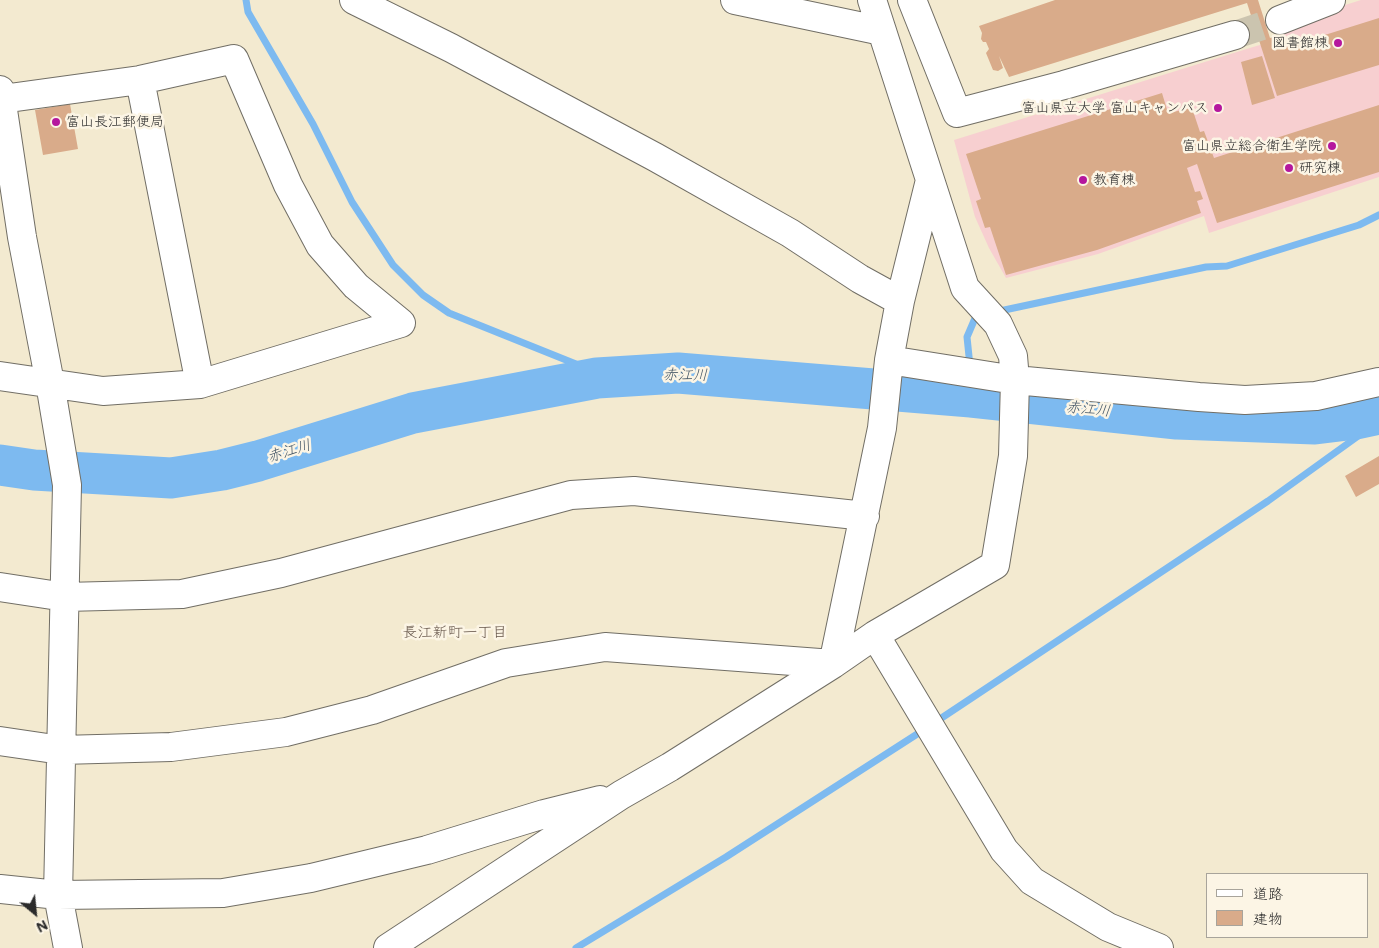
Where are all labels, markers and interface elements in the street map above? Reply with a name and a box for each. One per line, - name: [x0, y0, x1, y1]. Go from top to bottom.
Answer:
- place label: 図書館棟: [1272, 35, 1328, 51]
- marker: 図書館棟: [1332, 37, 1344, 49]
- place label: 富山県立大学 富山キャンパス: [1022, 100, 1208, 116]
- marker: 富山県立大学 富山キャンパス: [1212, 102, 1224, 114]
- place label: 富山長江郵便局: [66, 114, 164, 130]
- marker: 富山長江郵便局: [50, 116, 62, 128]
- place label: 富山県立総合衛生学院: [1182, 138, 1322, 154]
- marker: 富山県立総合衛生学院: [1326, 140, 1338, 152]
- place label: 研究棟: [1299, 160, 1341, 176]
- marker: 研究棟: [1283, 162, 1295, 174]
- place label: 教育棟: [1093, 172, 1135, 188]
- marker: 教育棟: [1077, 174, 1089, 186]
- water label: 赤江川: [662, 366, 708, 384]
- water label: 赤江川: [1065, 398, 1111, 420]
- water label: 赤江川: [265, 436, 313, 466]
- district label: 長江新町一丁目: [403, 623, 507, 641]
- legend: [1206, 873, 1369, 938]
- text: 道路: [1253, 883, 1283, 903]
- north arrow: [10, 888, 60, 938]
- text: 建物: [1253, 908, 1283, 928]
- text: N: [33, 916, 51, 938]

